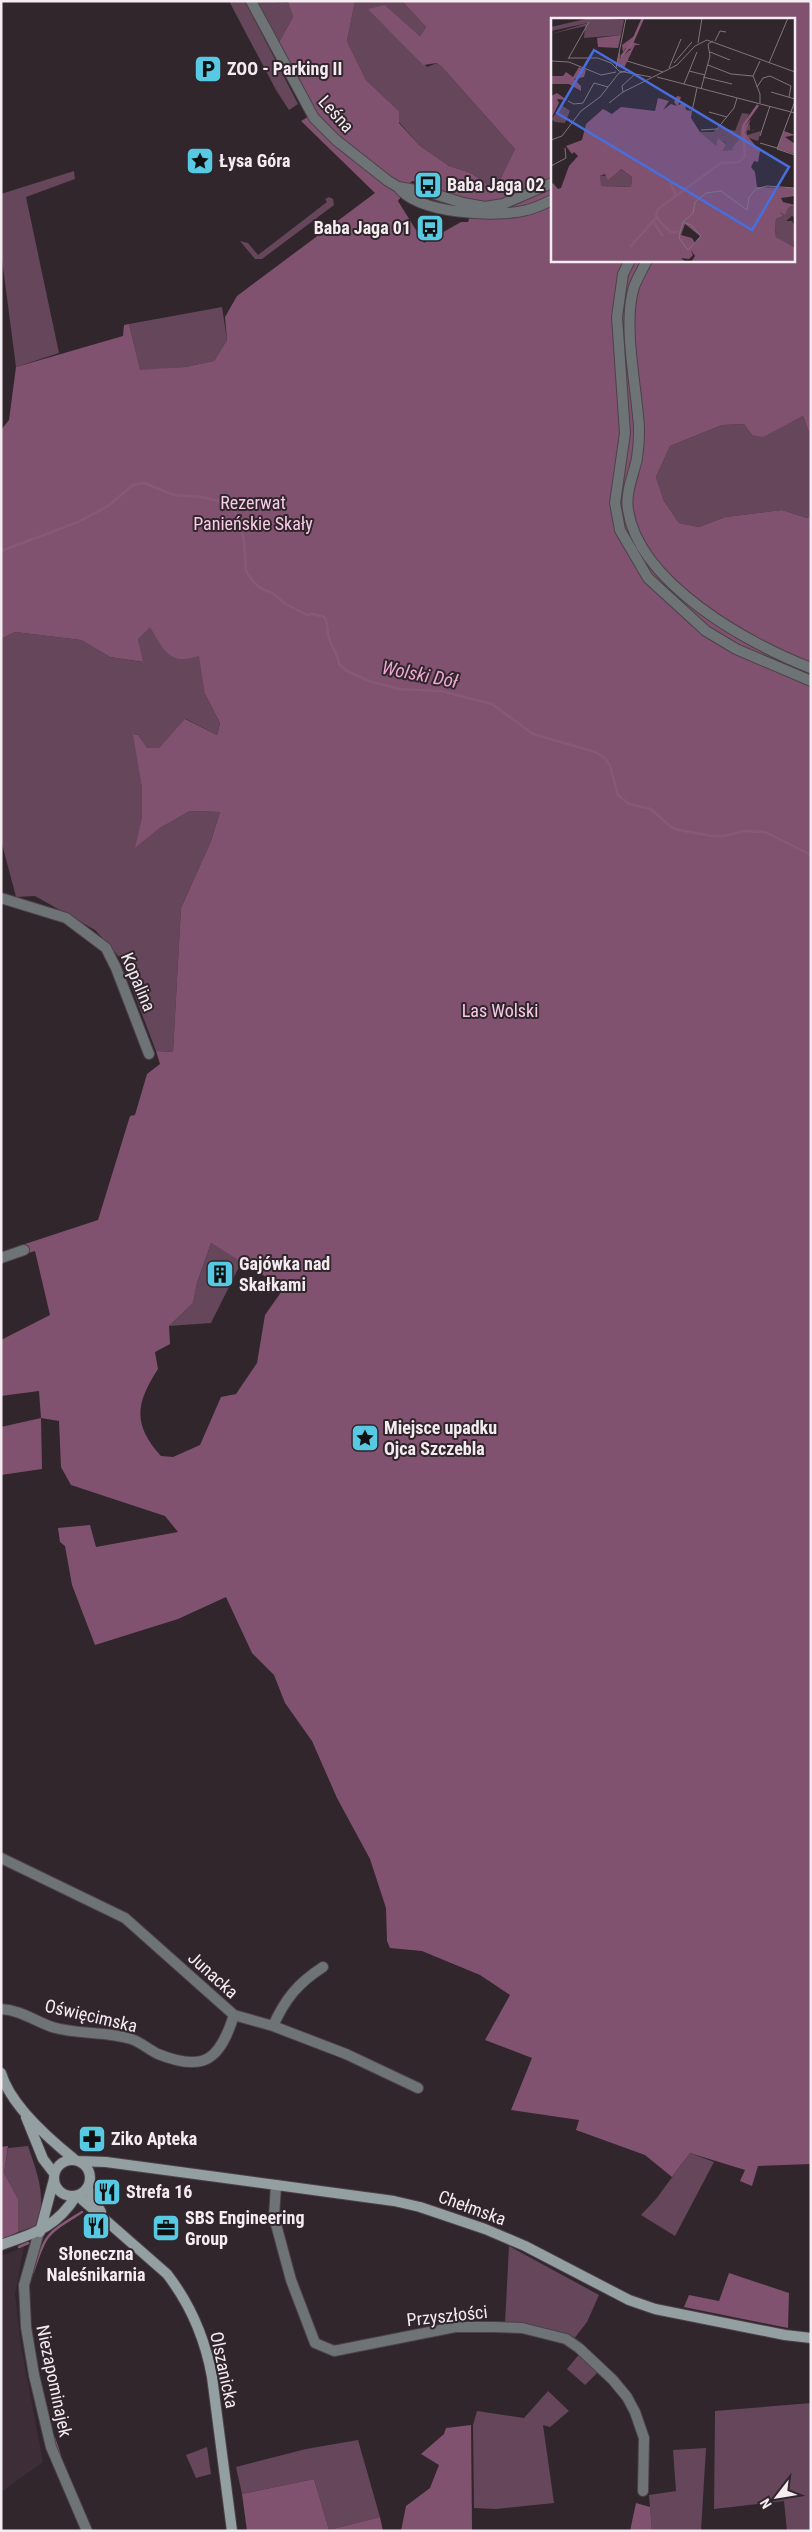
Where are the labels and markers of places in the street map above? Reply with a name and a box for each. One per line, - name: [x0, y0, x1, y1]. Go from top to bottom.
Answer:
- parking icon: ZOO - Parking II: [193, 54, 223, 84]
- place label: ZOO - Parking II: [227, 58, 342, 79]
- place icon: Łysa Góra: [185, 146, 215, 176]
- place label: Łysa Góra: [219, 150, 290, 171]
- bus stop icon: Baba Jaga 02: [413, 170, 443, 200]
- place label: Baba Jaga 02: [447, 174, 544, 195]
- bus stop icon: Baba Jaga 01: [415, 213, 445, 243]
- place label: Baba Jaga 01: [314, 217, 411, 238]
- place label: Gajówka nad Skałkami: [239, 1253, 330, 1295]
- building icon: Gajówka nad Skałkami: [205, 1259, 235, 1289]
- place label: Miejsce upadku Ojca Szczebla: [384, 1417, 497, 1459]
- place icon: Miejsce upadku Ojca Szczebla: [350, 1423, 380, 1453]
- pharmacy icon: Ziko Apteka: [77, 2124, 107, 2154]
- place label: Ziko Apteka: [111, 2128, 197, 2149]
- restaurant icon: Strefa 16: [92, 2177, 122, 2207]
- place label: Strefa 16: [126, 2181, 192, 2202]
- place label: SBS Engineering Group: [185, 2207, 304, 2249]
- restaurant icon: Słoneczna Naleśnikarnia: [81, 2211, 111, 2241]
- office icon: SBS Engineering Group: [151, 2213, 181, 2243]
- place label: Słoneczna Naleśnikarnia: [46, 2243, 146, 2285]

